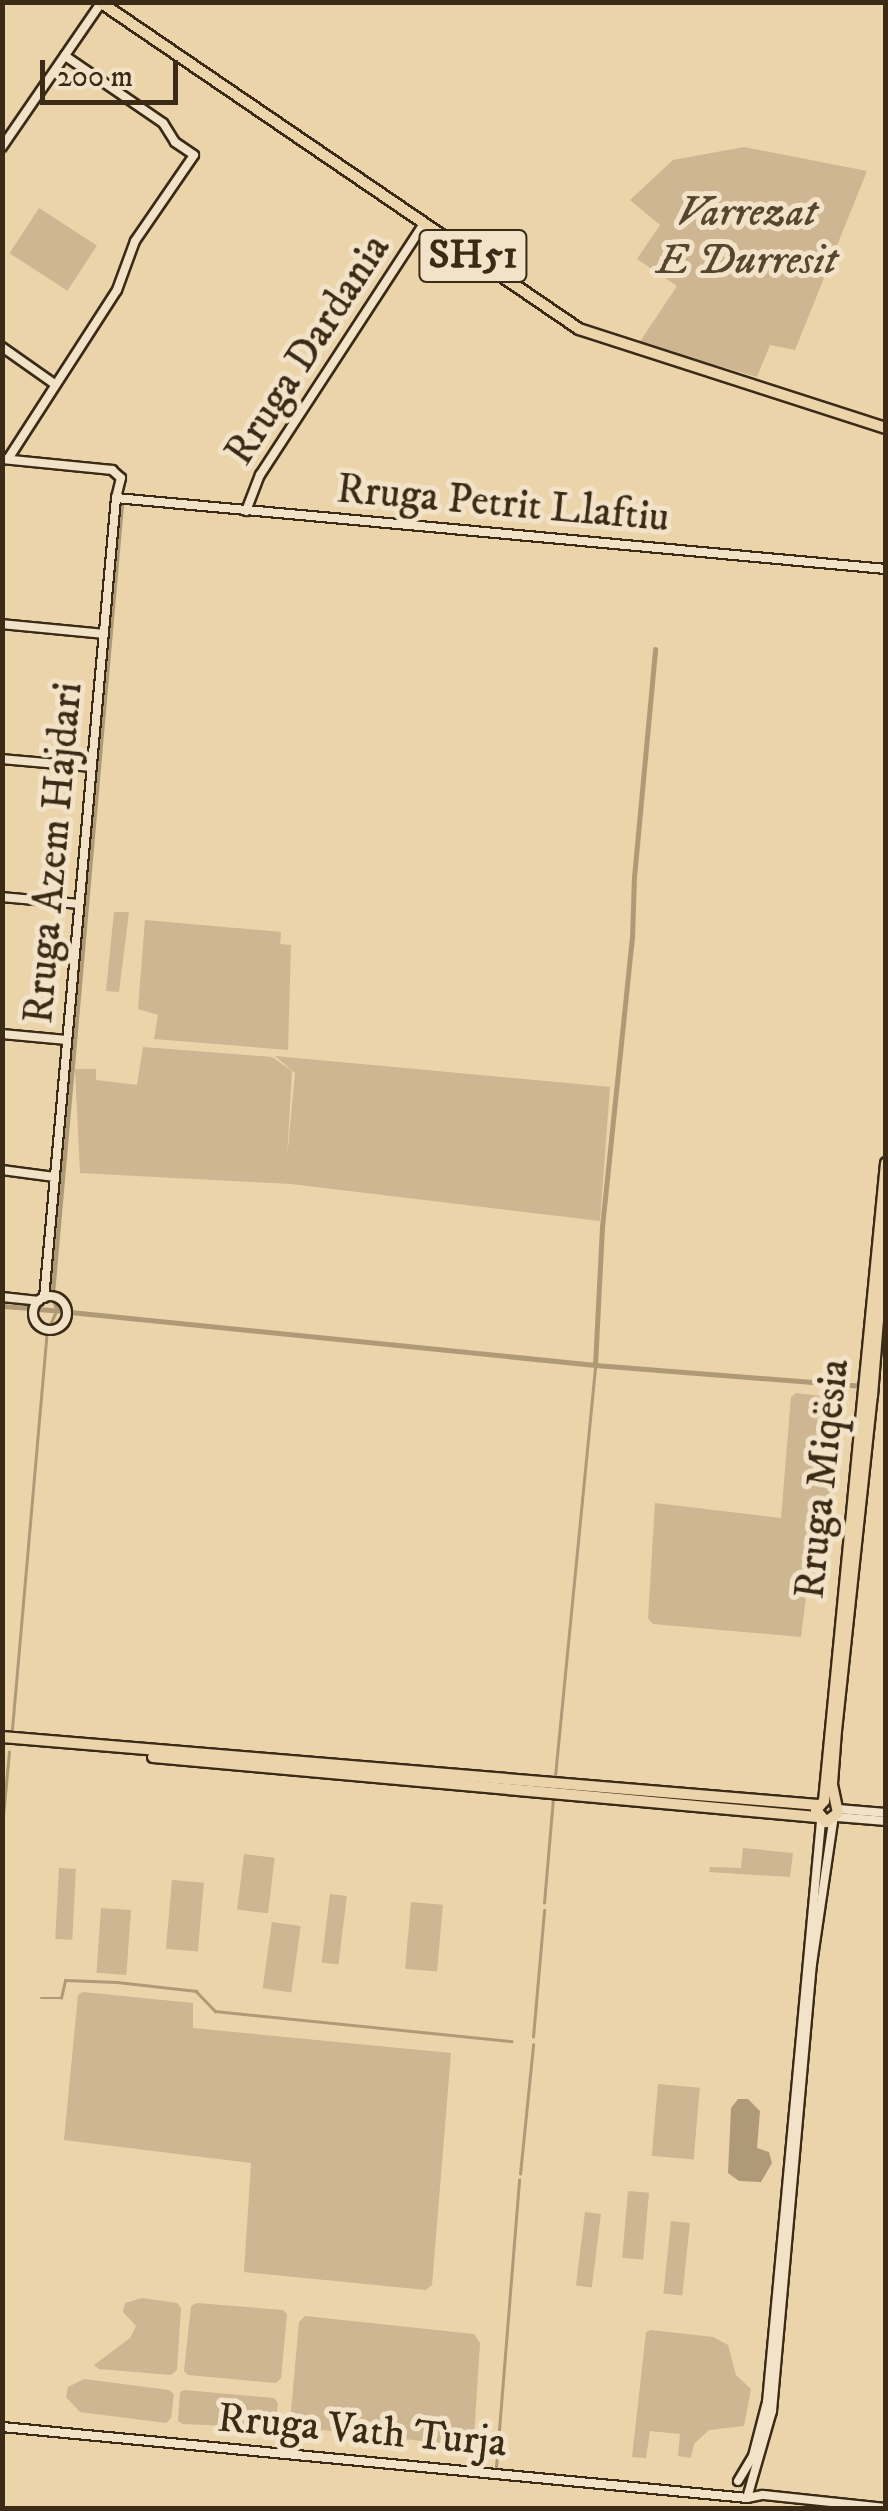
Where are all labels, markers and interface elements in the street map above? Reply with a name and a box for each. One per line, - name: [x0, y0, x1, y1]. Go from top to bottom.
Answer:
- scale bar: [45, 40, 182, 102]
- text: 200 m: [57, 59, 133, 96]
- park label: Varrezat E Durresit: [657, 188, 837, 286]
- road number: SH51: [418, 221, 528, 291]
- street label: Rruga Dardania: [215, 225, 401, 475]
- street label: Rruga Petrit Llaftiu: [335, 464, 671, 544]
- street label: Rruga Azem Hajdari: [14, 680, 94, 1026]
- street label: Rruga Miqësia: [785, 1356, 861, 1602]
- street label: Rruga Vath Turja: [215, 2393, 509, 2469]

